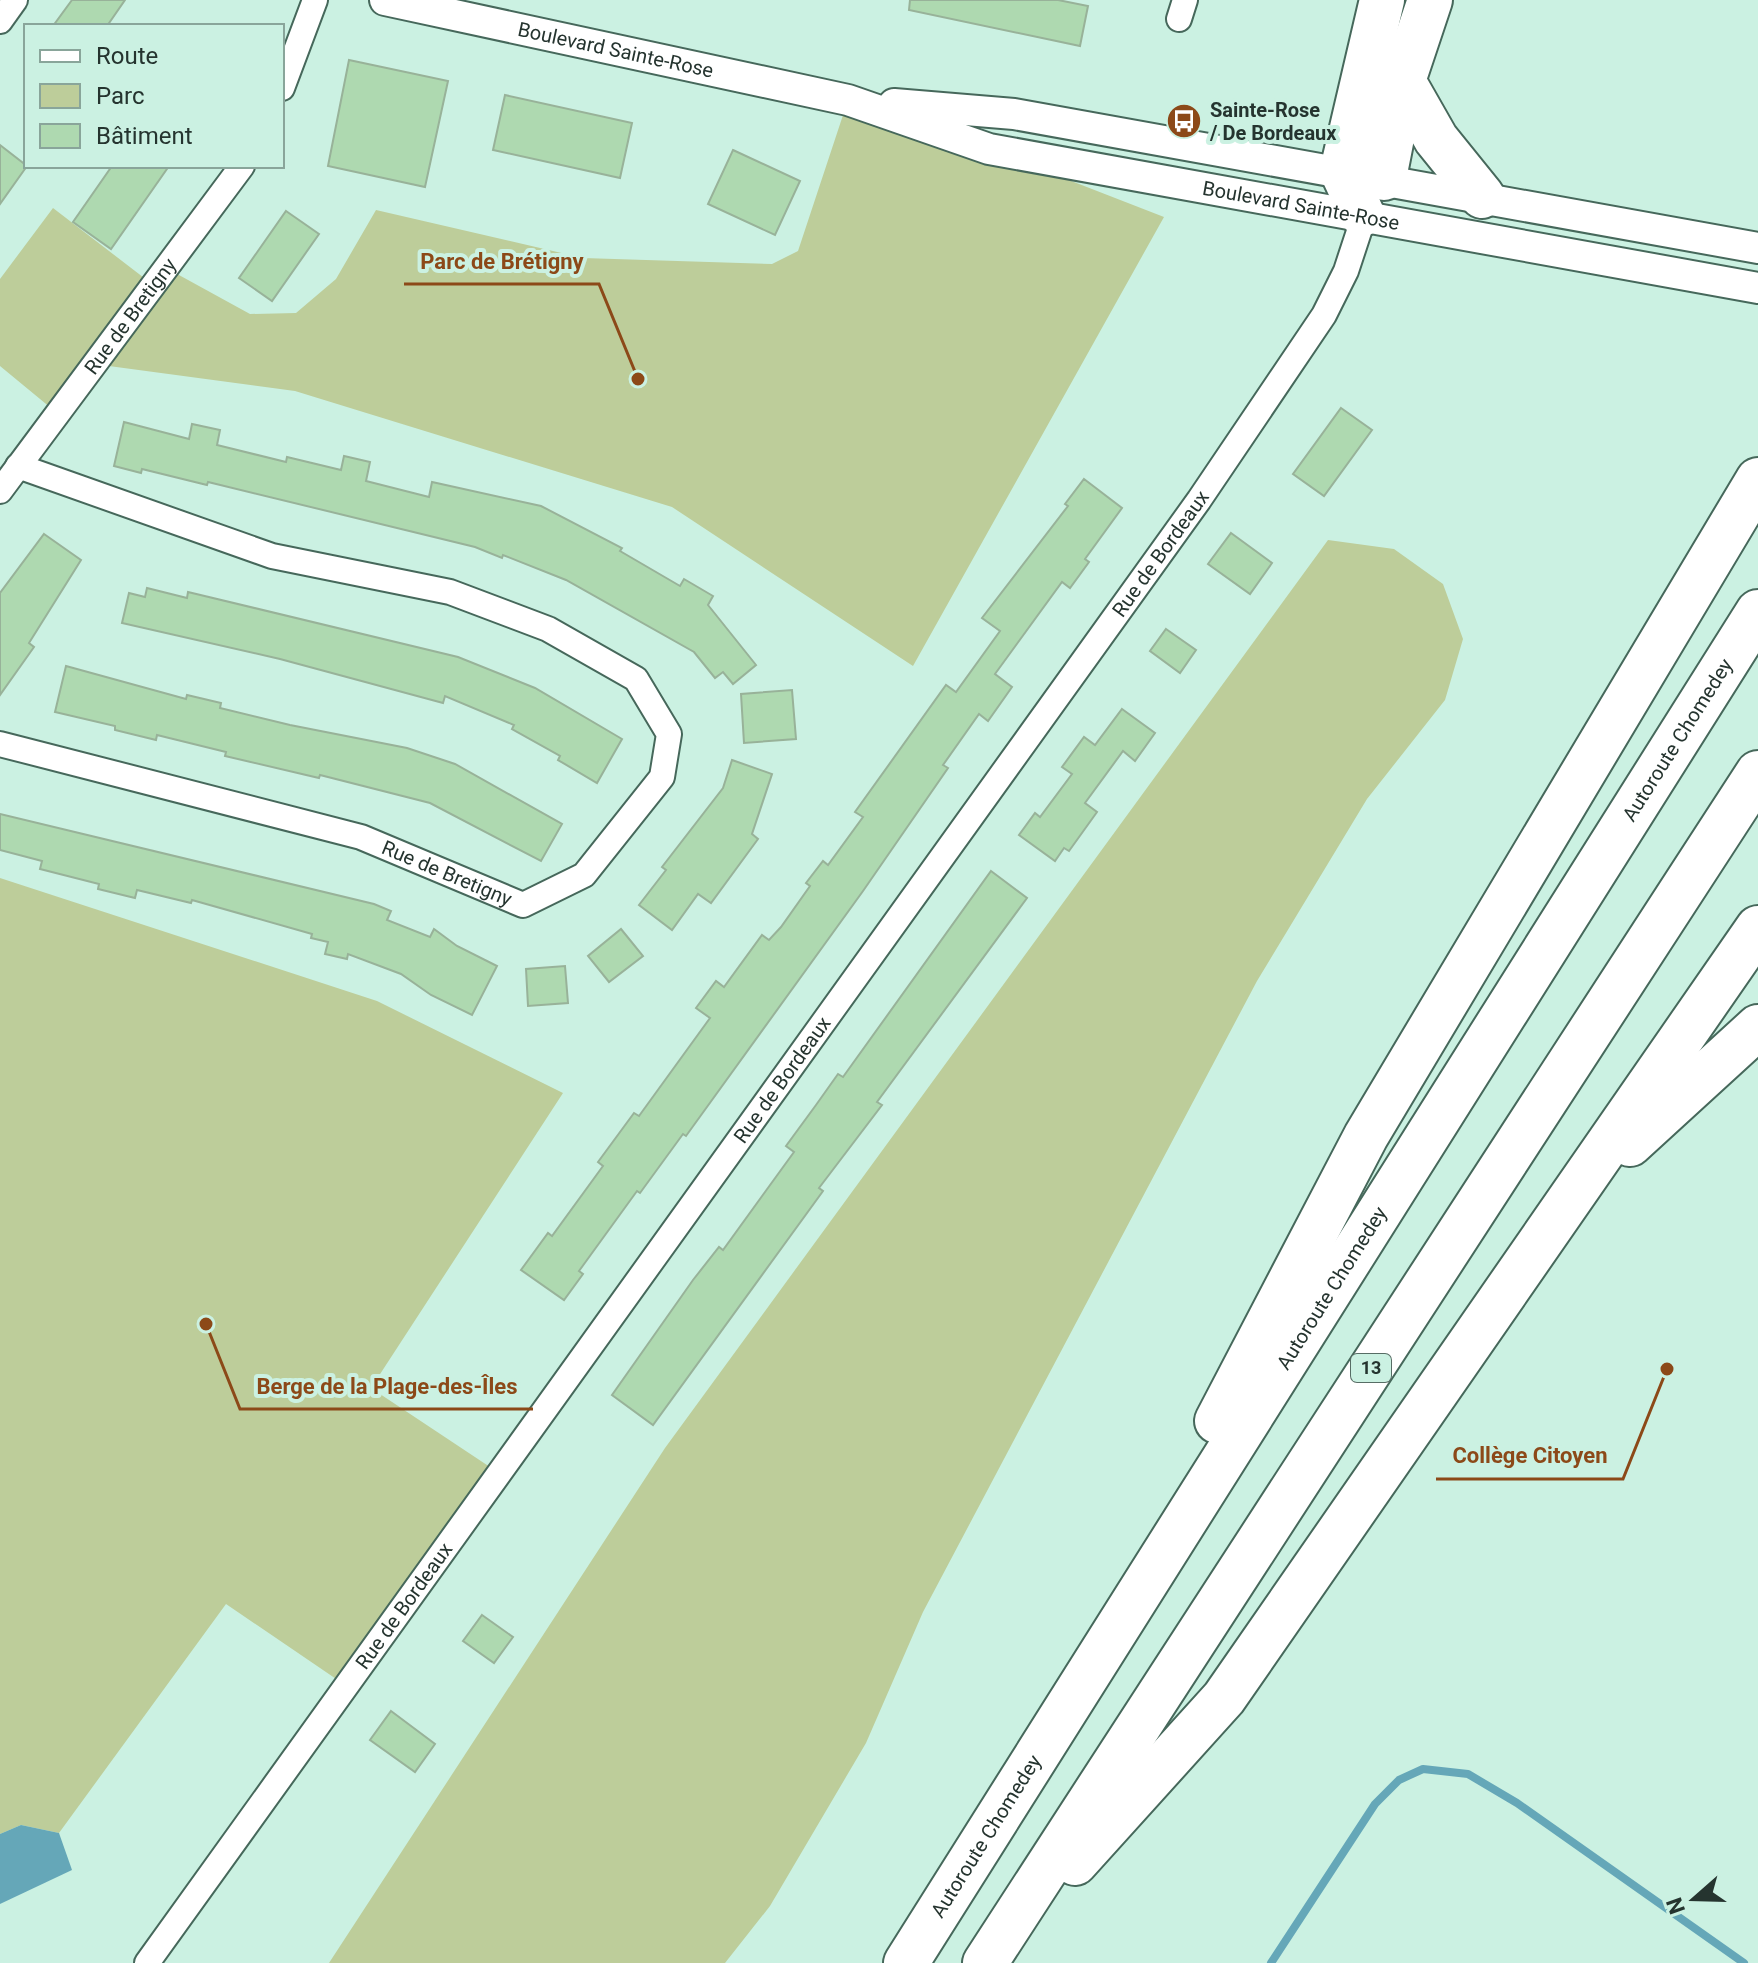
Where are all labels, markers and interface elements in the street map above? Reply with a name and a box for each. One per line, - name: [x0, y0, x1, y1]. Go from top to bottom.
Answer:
- street label: Boulevard Sainte-Rose: [516, 17, 716, 83]
- legend: [24, 24, 284, 168]
- text: Route: [96, 42, 158, 70]
- text: Parc: [96, 82, 145, 110]
- place label: Sainte-Rose / De Bordeaux: [1209, 98, 1337, 145]
- bus stop icon: Sainte-Rose / De Bordeaux: [1165, 102, 1203, 140]
- text: Bâtiment: [96, 122, 193, 150]
- street label: Boulevard Sainte-Rose: [1201, 176, 1401, 235]
- callout: Parc de Brétigny: [404, 238, 599, 284]
- text: Parc de Brétigny: [420, 249, 585, 274]
- street label: Rue de Bretigny: [79, 253, 182, 379]
- street label: Rue de Bordeaux: [1107, 486, 1214, 621]
- street label: Autoroute Chomedey: [1617, 654, 1738, 826]
- street label: Rue de Bretigny: [378, 835, 516, 911]
- street label: Rue de Bordeaux: [729, 1012, 836, 1148]
- street label: Autoroute Chomedey: [1271, 1202, 1392, 1374]
- road number: 13: [1351, 1354, 1391, 1382]
- callout: Berge de la Plage-des-Îles: [240, 1363, 533, 1409]
- text: Berge de la Plage-des-Îles: [256, 1374, 518, 1399]
- callout: Collège Citoyen: [1436, 1433, 1623, 1479]
- text: Collège Citoyen: [1452, 1443, 1608, 1468]
- street label: Rue de Bordeaux: [350, 1538, 457, 1674]
- street label: Autoroute Chomedey: [926, 1750, 1047, 1922]
- north arrow: [1654, 1859, 1734, 1939]
- text: N: [1661, 1894, 1690, 1917]

